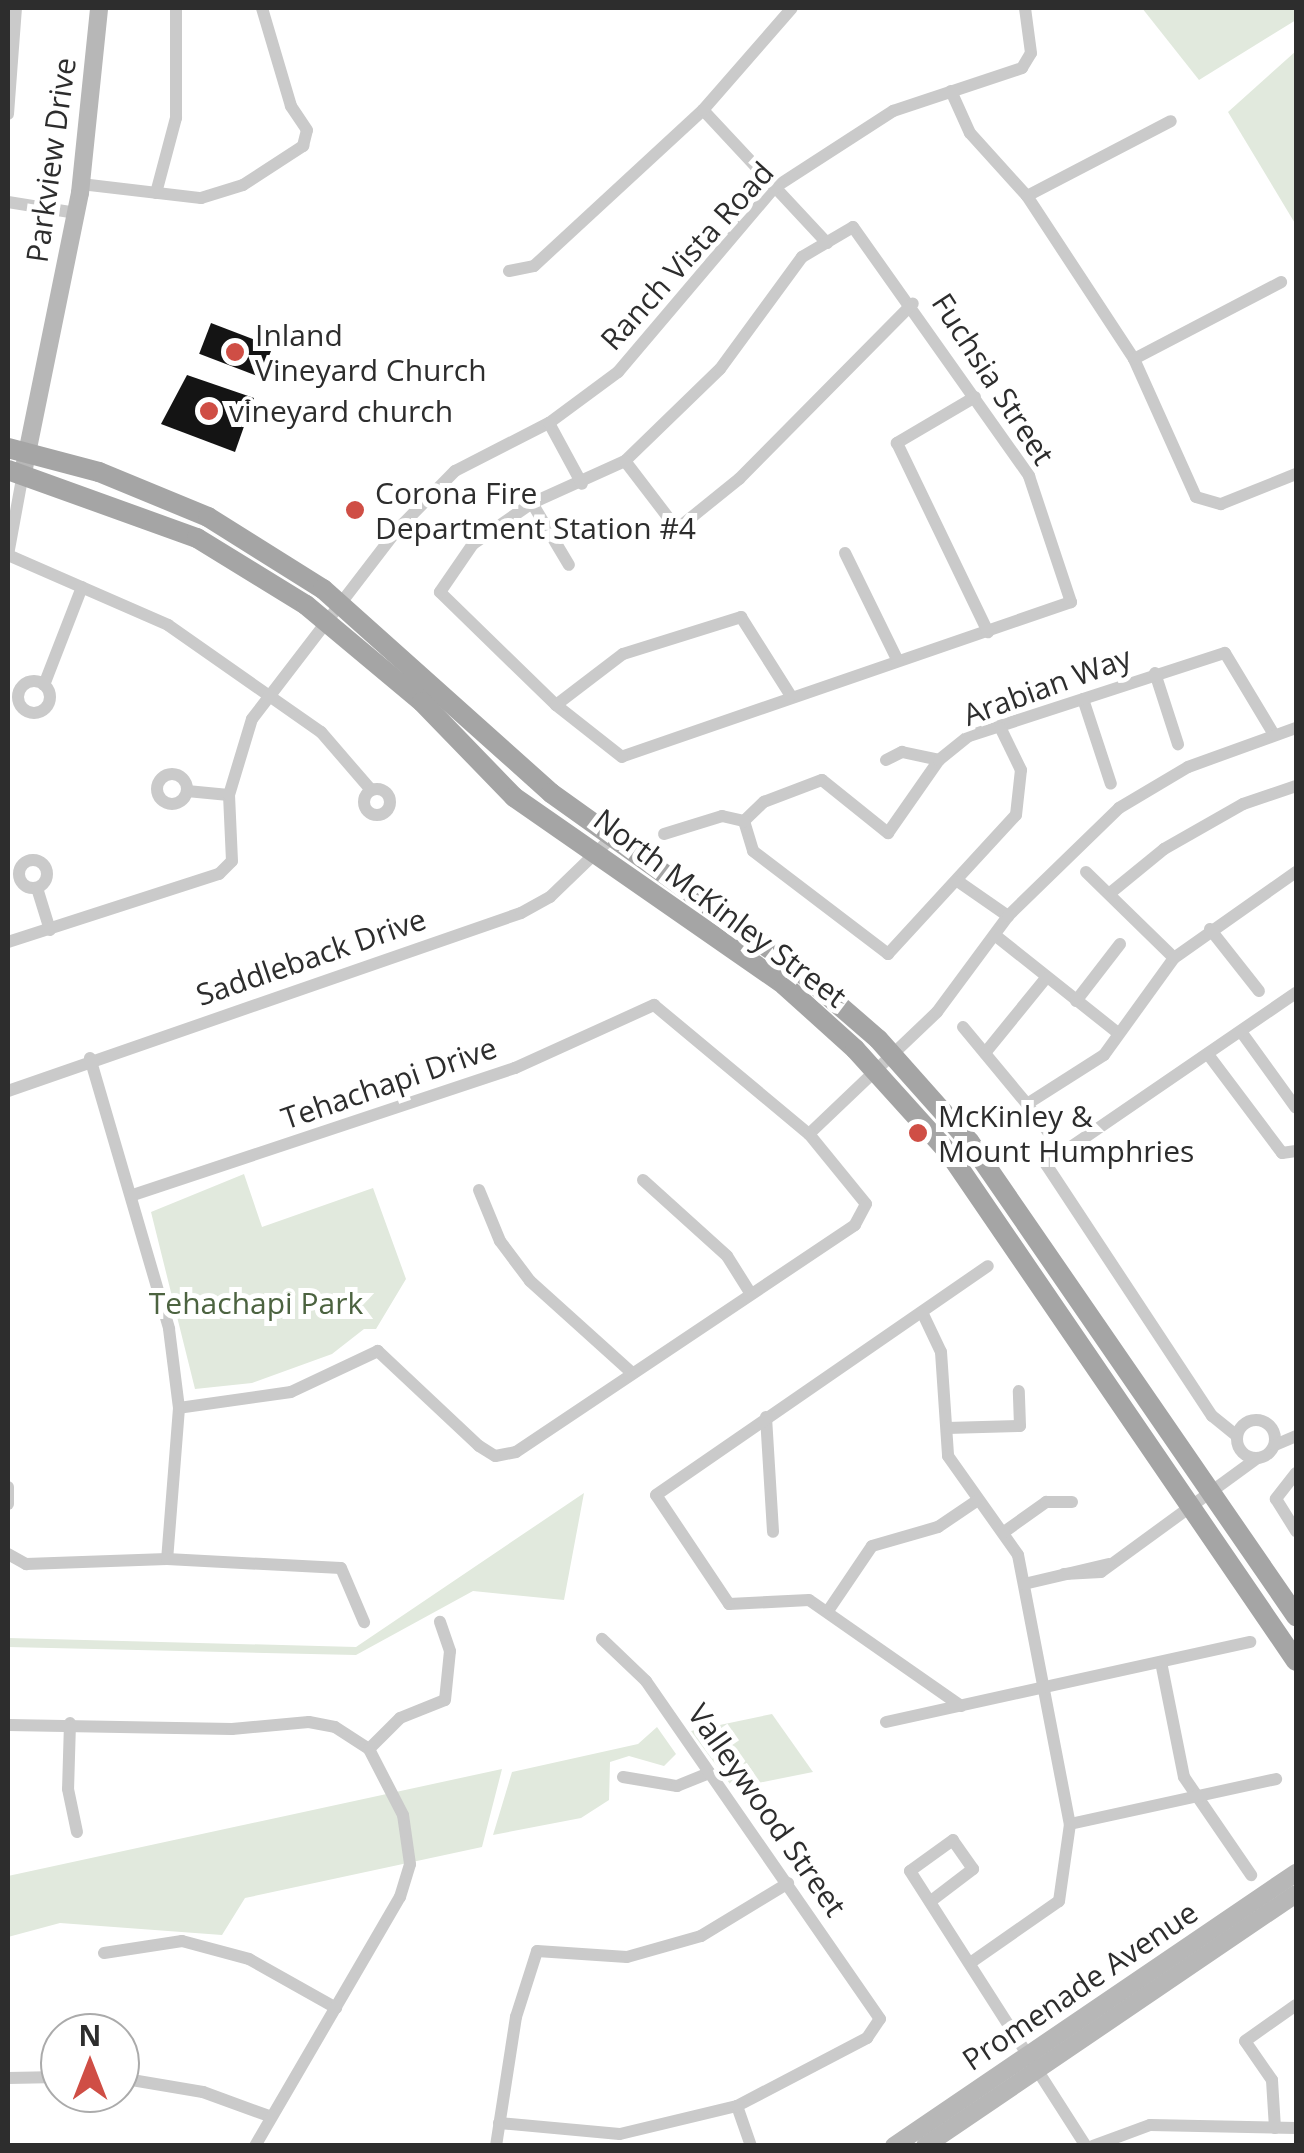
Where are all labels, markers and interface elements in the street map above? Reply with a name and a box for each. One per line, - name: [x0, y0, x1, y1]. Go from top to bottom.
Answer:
- street label: Parkview Drive: [19, 55, 83, 265]
- street label: Ranch Vista Road: [593, 155, 781, 357]
- street label: Fuchsia Street: [924, 287, 1062, 471]
- place label: Inland Vineyard Church: [255, 317, 487, 388]
- marker: Inland Vineyard Church: [224, 341, 246, 363]
- place label: vineyard church: [229, 393, 453, 429]
- marker: vineyard church: [198, 400, 220, 422]
- place label: Corona Fire Department Station #4: [375, 475, 696, 546]
- marker: Corona Fire Department Station #4: [344, 499, 366, 521]
- street label: Arabian Way: [958, 639, 1136, 733]
- street label: North McKinley Street: [587, 801, 853, 1015]
- street label: Saddleback Drive: [191, 901, 431, 1013]
- street label: Tehachapi Drive: [277, 1029, 501, 1137]
- place label: McKinley & Mount Humphries: [938, 1098, 1194, 1168]
- marker: McKinley & Mount Humphries: [907, 1122, 929, 1144]
- park label: Tehachapi Park: [149, 1285, 363, 1321]
- street label: Valleywood Street: [680, 1697, 854, 1923]
- street label: Promenade Avenue: [956, 1894, 1204, 2078]
- north arrow: [40, 2013, 140, 2113]
- text: N: [79, 2016, 101, 2054]

